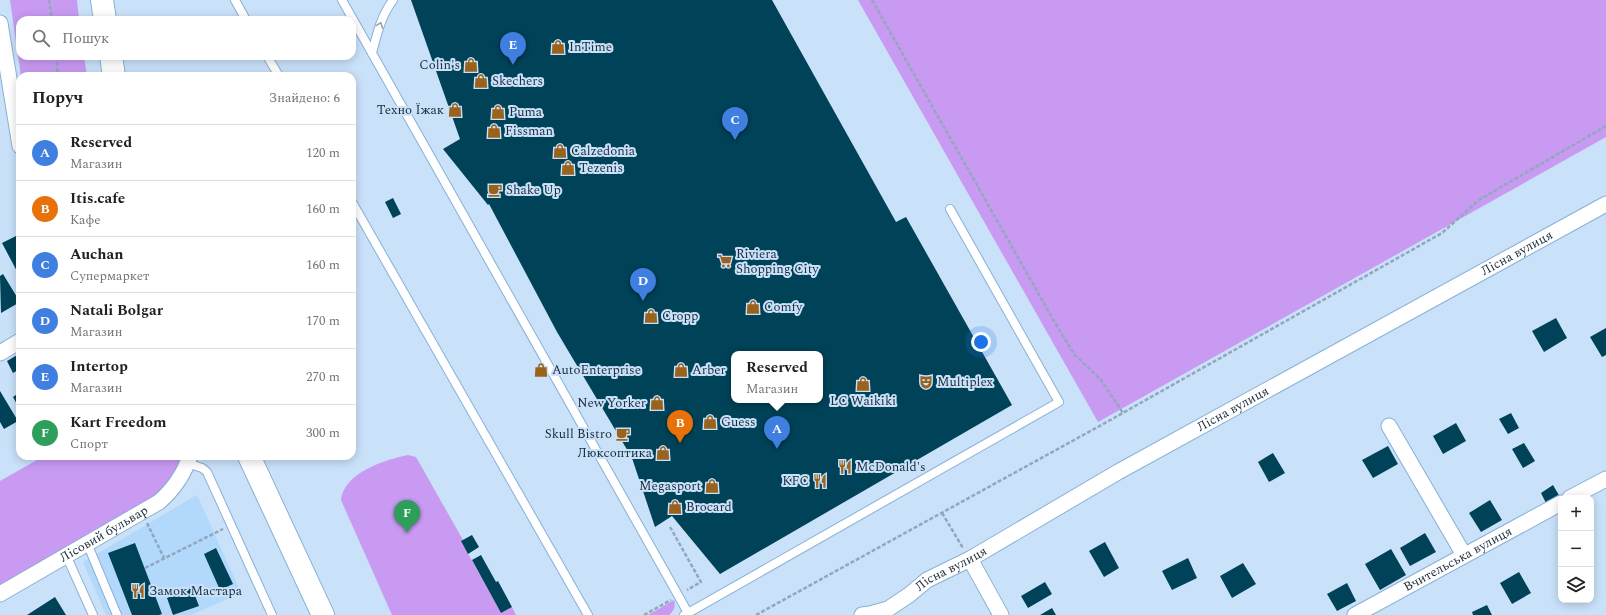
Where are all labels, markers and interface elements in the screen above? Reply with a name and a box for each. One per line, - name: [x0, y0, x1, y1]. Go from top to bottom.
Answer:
- search box: [16, 16, 356, 60]
- one-way arrow: [375, 22, 383, 29]
- icon: search: [30, 27, 52, 49]
- text: Пошук: [62, 27, 109, 50]
- pin: E: [500, 32, 526, 65]
- place label: InTime: [569, 37, 612, 57]
- shop icon: InTime: [550, 39, 566, 55]
- place label: Colin's: [419, 55, 460, 75]
- shop icon: Colin's: [463, 57, 479, 73]
- place label: Skechers: [492, 71, 543, 91]
- shop icon: Skechers: [473, 73, 489, 89]
- text: Поруч: [32, 85, 83, 111]
- text: Знайдено: 6: [269, 88, 340, 108]
- place label: Техно Їжак: [377, 100, 444, 120]
- shop icon: Техно Їжак: [447, 102, 463, 118]
- place label: Puma: [509, 102, 543, 122]
- shop icon: Puma: [490, 104, 506, 120]
- pin: C: [722, 107, 748, 140]
- place label: Fissman: [505, 121, 553, 141]
- shop icon: Fissman: [486, 123, 502, 139]
- text: Reserved: [70, 131, 132, 154]
- place label: Calzedonia: [571, 141, 636, 161]
- text: A: [40, 143, 50, 163]
- text: 120 m: [306, 143, 340, 163]
- shop icon: Calzedonia: [552, 143, 568, 159]
- text: Магазин: [70, 154, 122, 174]
- place label: Tezenis: [579, 158, 623, 178]
- shop icon: Tezenis: [560, 160, 576, 176]
- place label: Shake Up: [506, 180, 561, 200]
- cafe icon: Shake Up: [487, 182, 503, 198]
- text: Itis.cafe: [70, 187, 125, 210]
- text: B: [40, 199, 50, 219]
- text: 160 m: [306, 199, 340, 219]
- text: Кафе: [70, 210, 101, 230]
- street label: Лісна вулиця: [1477, 225, 1556, 281]
- text: Auchan: [70, 243, 123, 266]
- place label: Riviera Shopping City: [736, 244, 819, 279]
- supermarket icon: Riviera Shopping City: [717, 253, 733, 269]
- text: C: [40, 255, 50, 275]
- text: 160 m: [306, 255, 340, 275]
- text: Супермаркет: [70, 266, 150, 286]
- pin: D: [630, 268, 656, 301]
- place label: Comfy: [764, 297, 803, 317]
- text: Natali Bolgar: [70, 299, 163, 322]
- shop icon: Comfy: [745, 299, 761, 315]
- place label: Cropp: [662, 306, 698, 326]
- shop icon: Cropp: [643, 308, 659, 324]
- text: D: [40, 311, 50, 331]
- text: 170 m: [306, 311, 340, 331]
- text: Магазин: [70, 322, 122, 342]
- your location: [971, 332, 991, 352]
- popup: [731, 351, 823, 403]
- text: Intertop: [70, 355, 128, 378]
- text: Reserved: [746, 356, 808, 379]
- place label: AutoEnterprise: [552, 360, 641, 380]
- place label: Arber: [692, 360, 726, 380]
- shop icon: AutoEnterprise: [533, 362, 549, 378]
- shop icon: Arber: [673, 362, 689, 378]
- text: E: [41, 367, 49, 387]
- text: 270 m: [306, 367, 340, 387]
- place label: Multiplex: [937, 372, 994, 392]
- theatre icon: Multiplex: [918, 374, 934, 390]
- shop icon: LC Waikiki: [855, 376, 871, 392]
- text: Магазин: [70, 378, 122, 398]
- text: Магазин: [746, 379, 798, 399]
- street label: Лісна вулиця: [1193, 381, 1272, 437]
- place label: LC Waikiki: [830, 391, 896, 411]
- place label: New Yorker: [577, 393, 646, 413]
- shop icon: New Yorker: [649, 395, 665, 411]
- pin: B: [667, 410, 693, 443]
- text: Kart Freedom: [70, 411, 166, 434]
- place label: Guess: [721, 412, 756, 432]
- shop icon: Guess: [702, 414, 718, 430]
- pin: A: [764, 416, 790, 449]
- text: F: [41, 423, 49, 443]
- text: 300 m: [306, 423, 340, 443]
- place label: Skull Bistro: [545, 424, 612, 444]
- cafe icon: Skull Bistro: [615, 426, 631, 442]
- text: Спорт: [70, 434, 108, 454]
- place label: Люксоптика: [578, 443, 653, 463]
- shop icon: Люксоптика: [655, 445, 671, 461]
- place label: McDonald's: [856, 457, 926, 477]
- restaurant icon: McDonald's: [837, 459, 853, 475]
- place label: KFC: [782, 471, 809, 491]
- restaurant icon: KFC: [812, 473, 828, 489]
- place label: Megasport: [639, 476, 701, 496]
- shop icon: Megasport: [704, 478, 720, 494]
- map controls: [1558, 495, 1594, 603]
- button: +: [1558, 495, 1594, 531]
- place label: Brocard: [686, 497, 732, 517]
- shop icon: Brocard: [667, 499, 683, 515]
- street label: Лісовий бульвар: [56, 500, 152, 567]
- pin: F: [394, 500, 420, 533]
- street label: Вчительська вулиця: [1400, 521, 1516, 597]
- button: −: [1558, 531, 1594, 567]
- street label: Лісна вулиця: [911, 541, 991, 596]
- button: layers: [1558, 567, 1594, 603]
- place label: Замок Мастара: [149, 581, 243, 601]
- restaurant icon: Замок Мастара: [130, 583, 146, 599]

